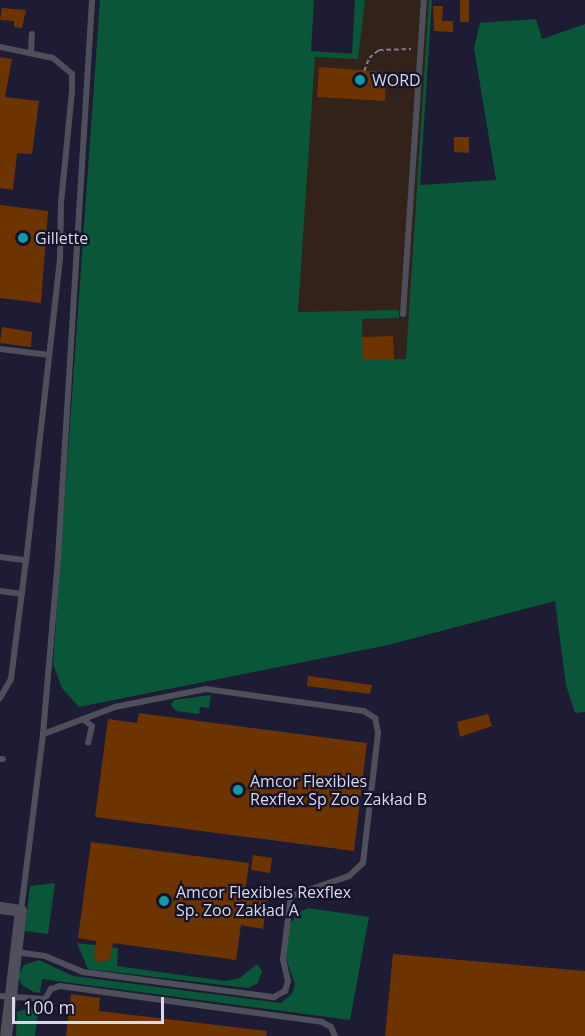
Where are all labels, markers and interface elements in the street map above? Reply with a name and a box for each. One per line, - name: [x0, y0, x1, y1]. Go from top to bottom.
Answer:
- place label: WORD: [372, 70, 421, 90]
- marker: WORD: [353, 73, 367, 87]
- place label: Gillette: [35, 228, 88, 248]
- marker: Gillette: [16, 231, 30, 245]
- place label: Amcor Flexibles Rexflex Sp Zoo Zakład B: [250, 771, 427, 809]
- marker: Amcor Flexibles Rexflex Sp Zoo Zakład B: [231, 783, 245, 797]
- place label: Amcor Flexibles Rexflex Sp. Zoo Zakład A: [176, 882, 351, 920]
- marker: Amcor Flexibles Rexflex Sp. Zoo Zakład A: [157, 894, 171, 908]
- scale bar: [15, 985, 166, 1023]
- text: 100 m: [23, 995, 75, 1019]

